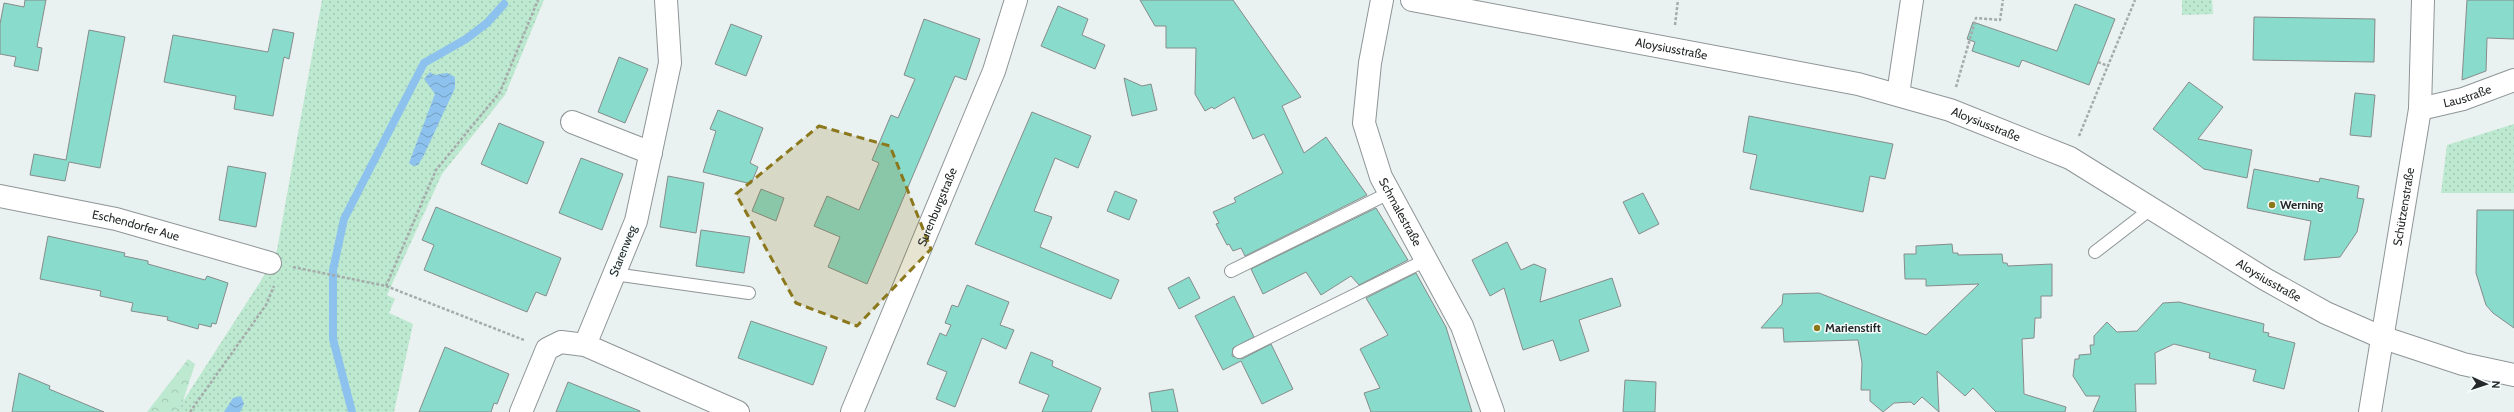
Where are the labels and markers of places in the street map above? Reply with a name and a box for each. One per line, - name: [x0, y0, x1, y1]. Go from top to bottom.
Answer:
- place label: Werning: [2280, 197, 2323, 212]
- marker: Werning: [2267, 200, 2277, 210]
- place label: Marienstift: [1825, 320, 1881, 335]
- marker: Marienstift: [1812, 323, 1822, 333]

